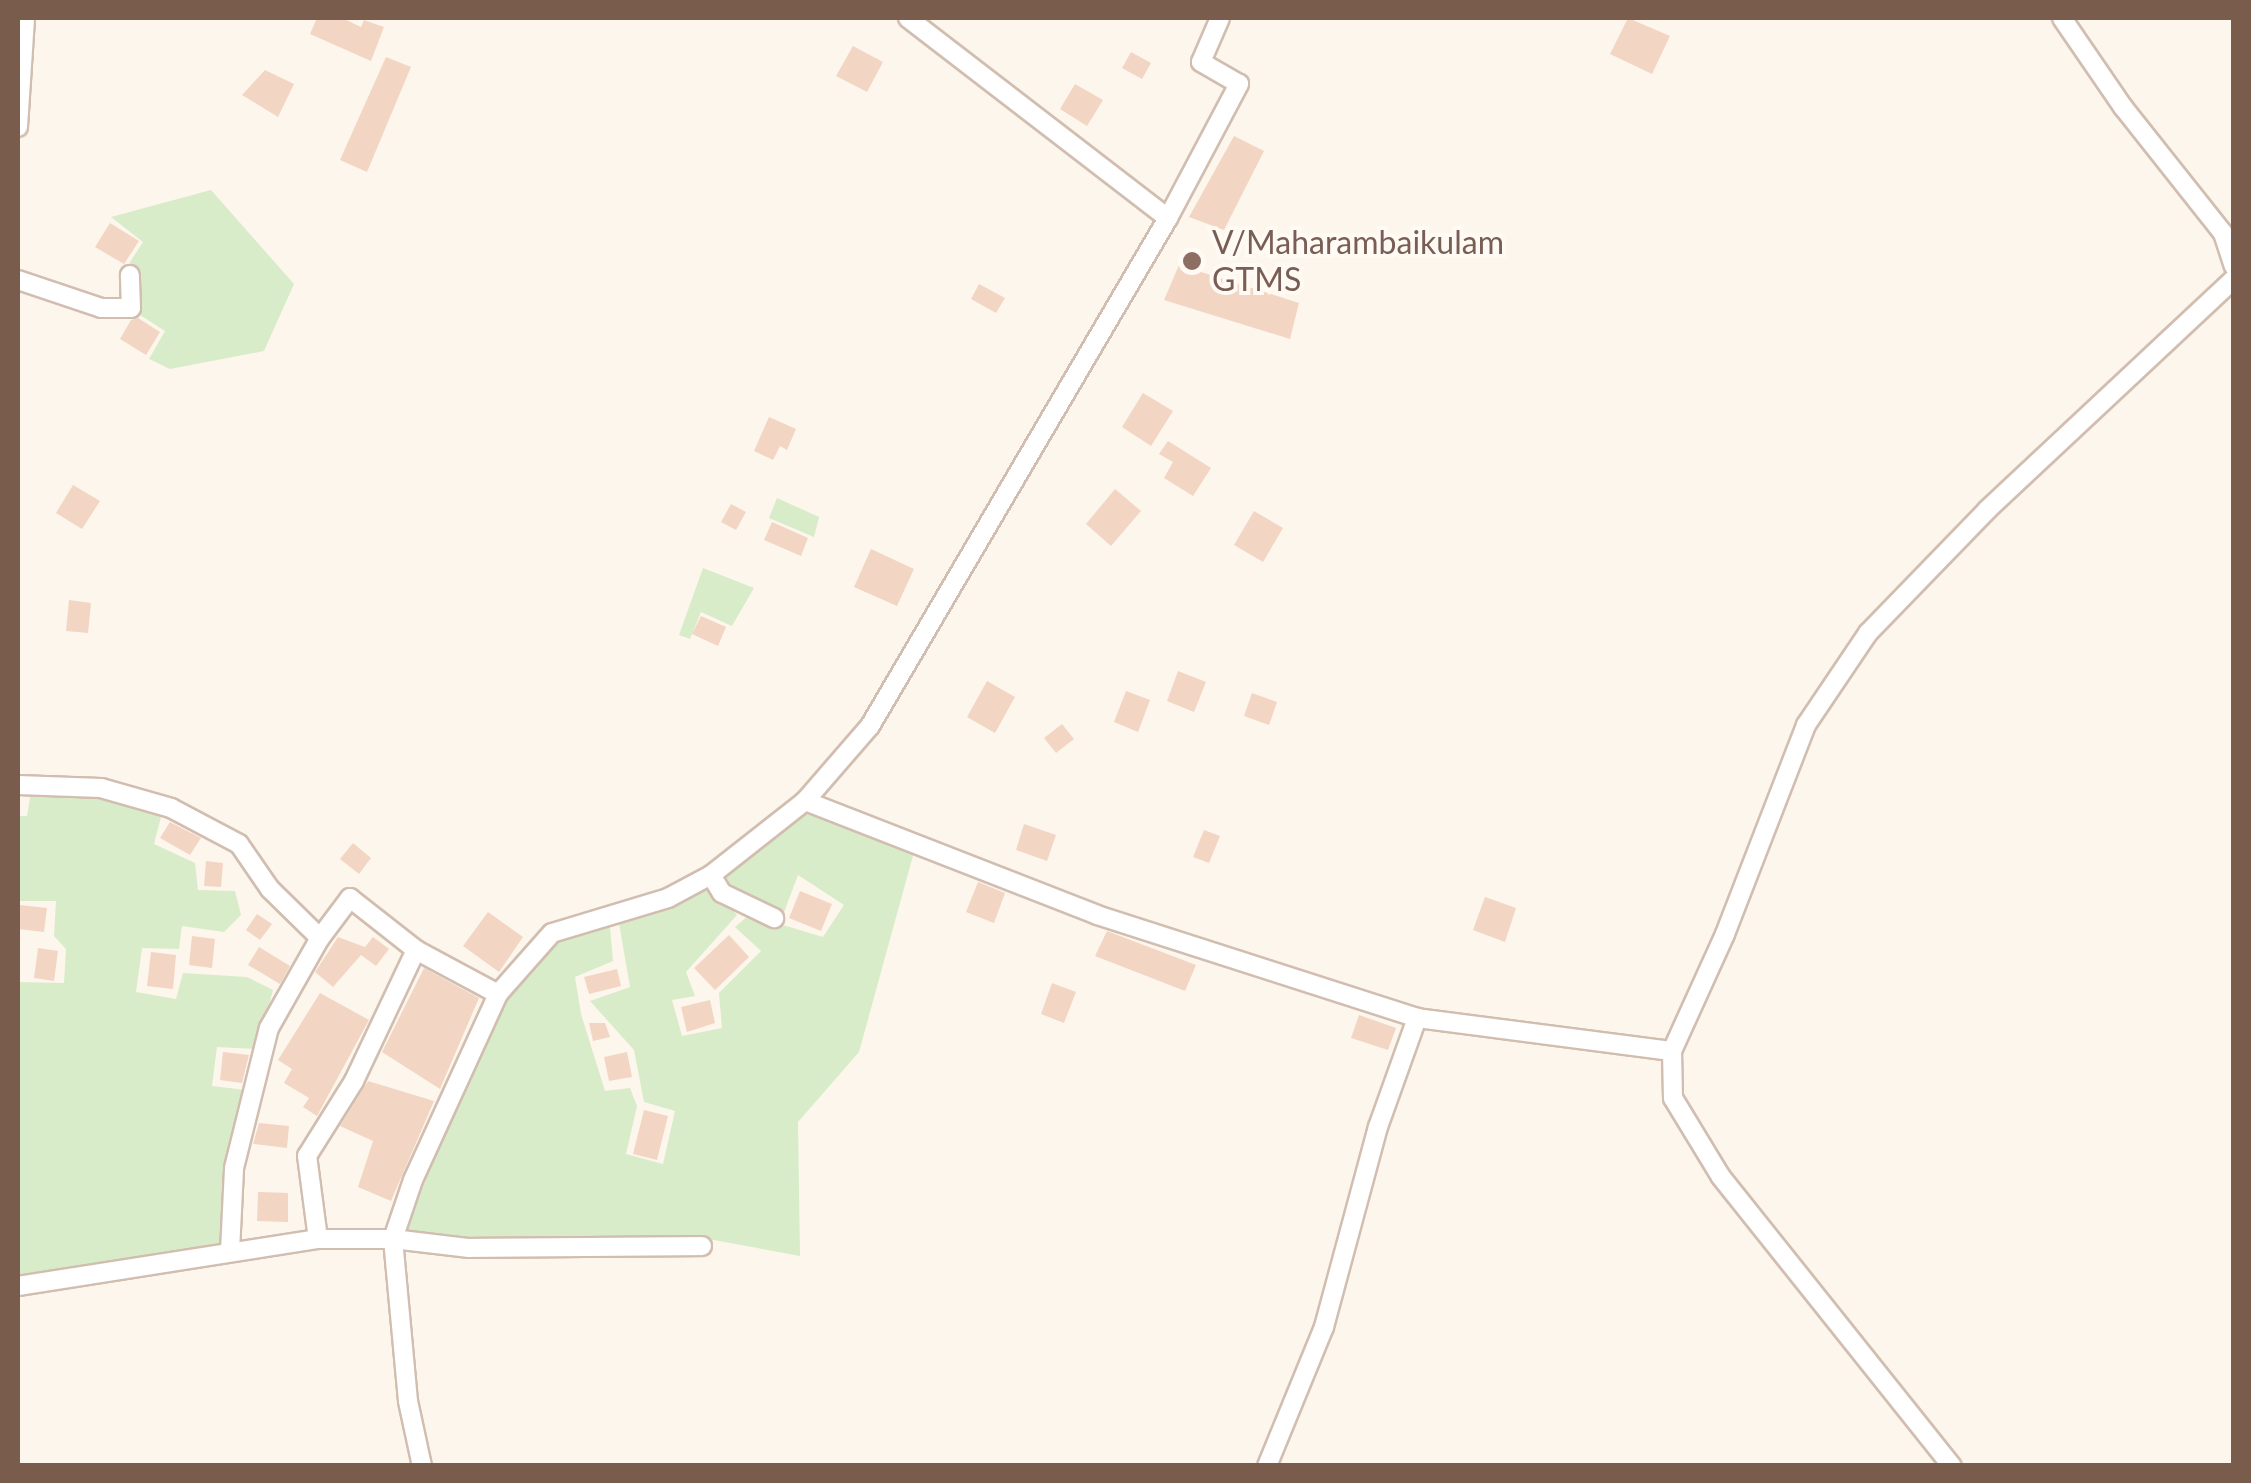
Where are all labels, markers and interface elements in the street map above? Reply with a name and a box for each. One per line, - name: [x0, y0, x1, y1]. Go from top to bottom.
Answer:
- place label: V/Maharambaikulam GTMS: [1212, 224, 1504, 299]
- marker: V/Maharambaikulam GTMS: [1181, 250, 1203, 272]

